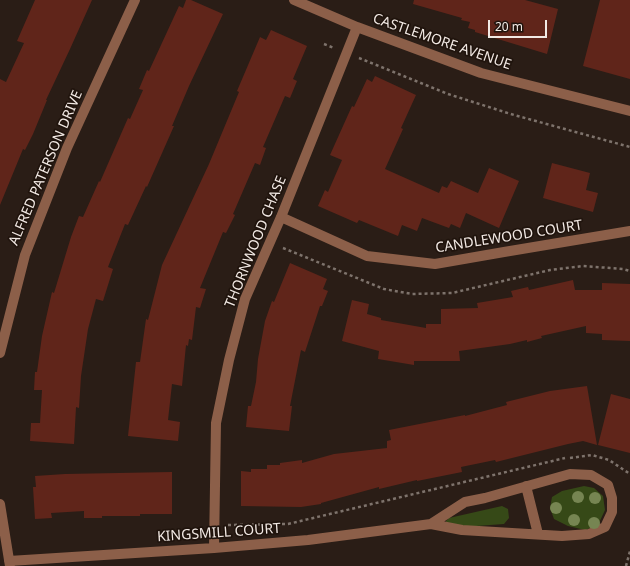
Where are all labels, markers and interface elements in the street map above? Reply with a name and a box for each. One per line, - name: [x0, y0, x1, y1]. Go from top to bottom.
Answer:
- street label: CASTLEMORE AVENUE: [371, 10, 513, 74]
- scale bar: [490, 12, 549, 38]
- text: 20 m: [495, 18, 523, 35]
- street label: ALFRED PATERSON DRIVE: [6, 88, 86, 248]
- street label: THORNWOOD CHASE: [222, 174, 290, 310]
- street label: CANDLEWOOD COURT: [434, 217, 584, 257]
- street label: KINGSMILL COURT: [157, 520, 281, 546]

